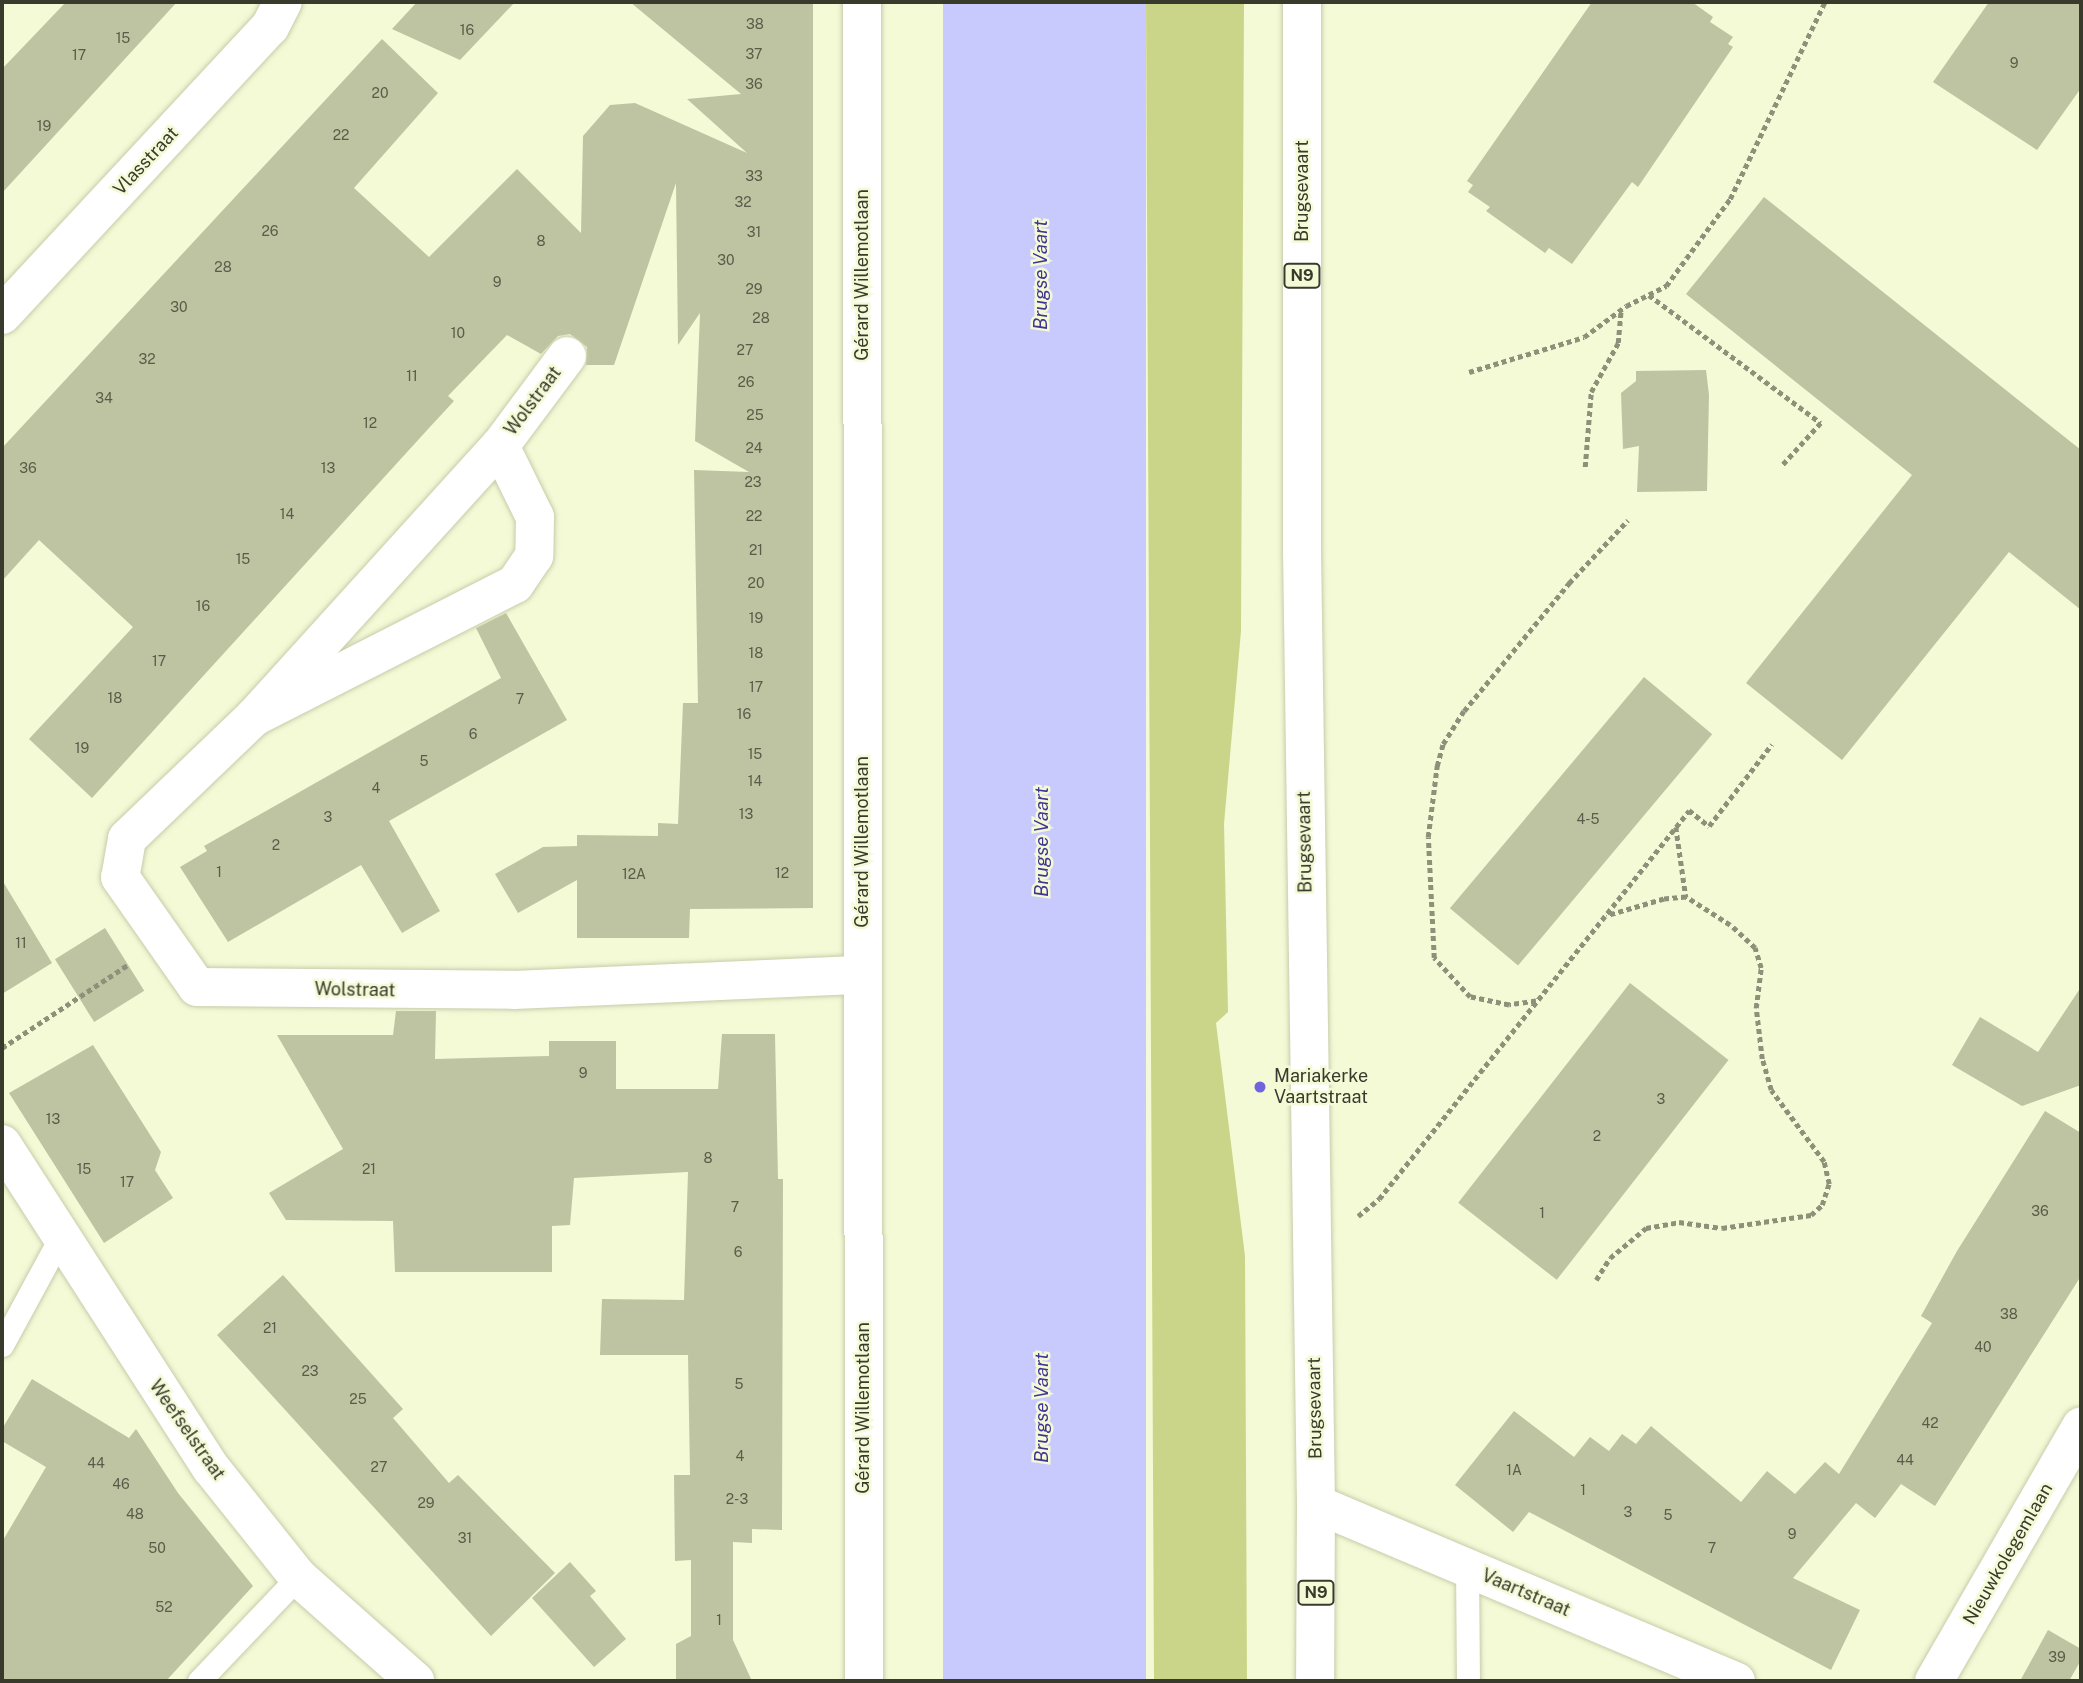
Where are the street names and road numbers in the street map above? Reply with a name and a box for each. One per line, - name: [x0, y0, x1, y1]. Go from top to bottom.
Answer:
- street label: Vlasstraat: [109, 122, 183, 200]
- street label: Brugsevaart: [1291, 140, 1313, 242]
- street label: Gérard Willemotlaan: [851, 189, 873, 361]
- road number: N9: [1283, 264, 1321, 288]
- street label: Wolstraat: [500, 362, 566, 440]
- street label: Gérard Willemotlaan: [851, 756, 873, 928]
- street label: Brugsevaart: [1293, 791, 1317, 893]
- street label: Wolstraat: [314, 978, 396, 1002]
- street label: Gérard Willemotlaan: [852, 1322, 874, 1494]
- street label: Brugsevaart: [1303, 1357, 1327, 1459]
- street label: Weefselstraat: [145, 1376, 229, 1484]
- street label: Nieuwkolegemlaan: [1959, 1479, 2057, 1629]
- street label: Vaartstraat: [1478, 1565, 1574, 1621]
- road number: N9: [1297, 1581, 1335, 1606]

